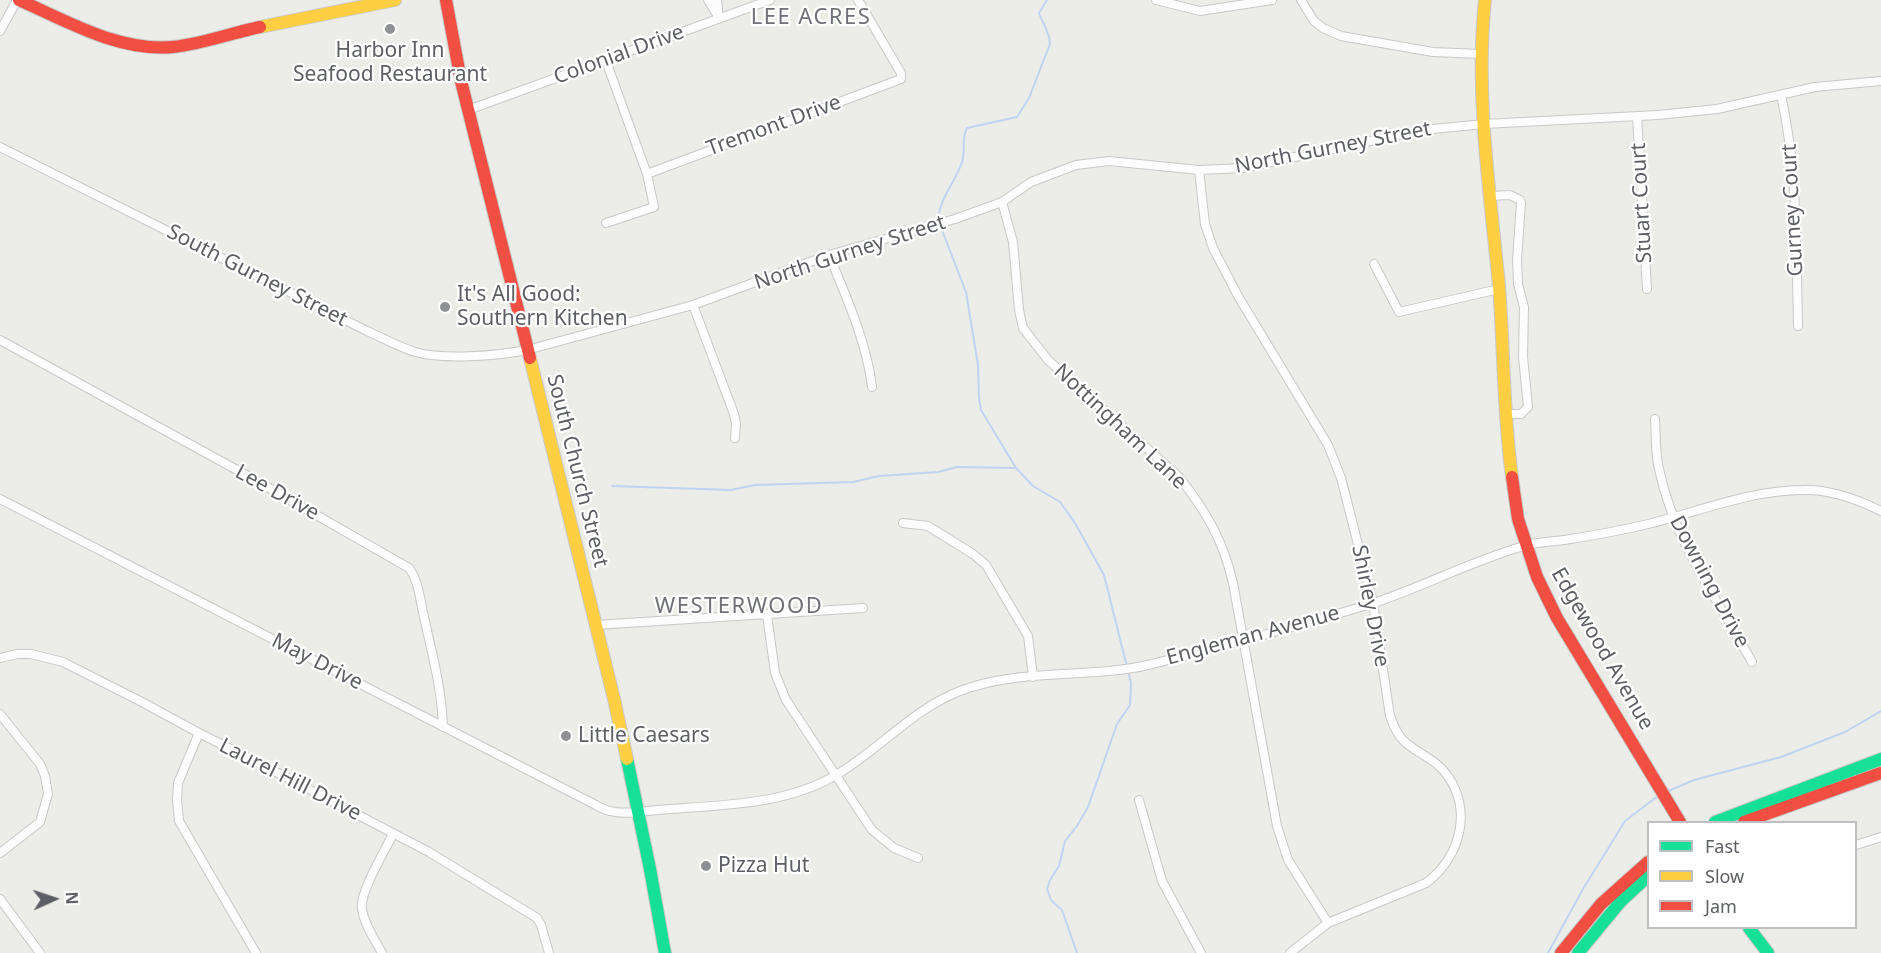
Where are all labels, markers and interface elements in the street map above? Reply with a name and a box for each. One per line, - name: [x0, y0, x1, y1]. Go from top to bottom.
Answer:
- district label: LEE ACRES: [751, 5, 871, 31]
- street label: Colonial Drive: [550, 20, 688, 90]
- marker: Harbor Inn Seafood Restaurant: [383, 22, 397, 36]
- place label: Harbor Inn Seafood Restaurant: [293, 38, 487, 88]
- street label: Tremont Drive: [703, 90, 845, 162]
- street label: North Gurney Street: [1233, 117, 1433, 179]
- street label: Stuart Court: [1626, 142, 1658, 264]
- street label: Gurney Court: [1777, 143, 1809, 277]
- street label: North Gurney Street: [751, 210, 949, 296]
- street label: South Gurney Street: [162, 220, 352, 332]
- place label: It's All Good: Southern Kitchen: [457, 282, 628, 332]
- marker: It's All Good: Southern Kitchen: [438, 300, 452, 314]
- street label: Nottingham Lane: [1048, 359, 1192, 495]
- street label: South Church Street: [541, 372, 613, 570]
- street label: Lee Drive: [231, 460, 323, 526]
- street label: Downing Drive: [1664, 512, 1754, 652]
- street label: Shirley Drive: [1346, 543, 1394, 669]
- street label: Edgewood Avenue: [1545, 563, 1659, 735]
- district label: WESTERWOOD: [655, 594, 823, 620]
- street label: Engleman Avenue: [1164, 601, 1342, 671]
- street label: May Drive: [267, 628, 367, 696]
- place label: Little Caesars: [578, 723, 710, 749]
- marker: Little Caesars: [559, 729, 573, 743]
- street label: Laurel Hill Drive: [215, 733, 365, 827]
- legend: [1647, 821, 1857, 929]
- text: Fast: [1705, 834, 1740, 858]
- place label: Pizza Hut: [718, 853, 809, 879]
- marker: Pizza Hut: [699, 859, 713, 873]
- text: Slow: [1705, 864, 1744, 888]
- north arrow: [24, 869, 84, 929]
- text: N: [61, 891, 83, 905]
- text: Jam: [1705, 894, 1737, 918]

